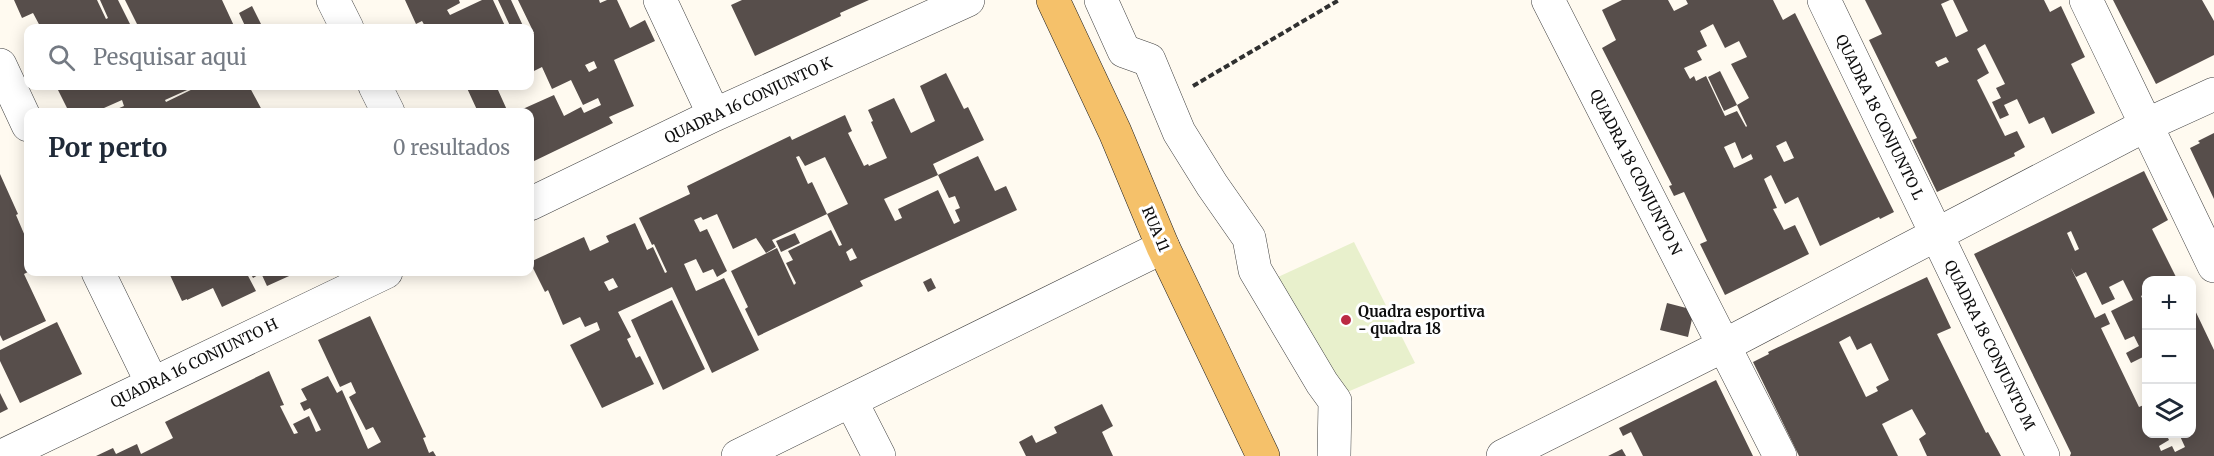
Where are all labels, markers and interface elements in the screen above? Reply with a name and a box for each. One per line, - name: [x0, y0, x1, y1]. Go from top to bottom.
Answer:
- search box: [24, 24, 534, 90]
- street label: QUADRA 18 CONJUNTO L: [1832, 31, 1929, 203]
- icon: search: [45, 41, 78, 74]
- text: Pesquisar aqui: [93, 43, 247, 71]
- street label: QUADRA 16 CONJUNTO K: [661, 53, 835, 147]
- street label: QUADRA 18 CONJUNTO N: [1586, 86, 1686, 259]
- text: Por perto: [48, 131, 167, 164]
- text: 0 resultados: [393, 135, 510, 160]
- street label: RUA 11: [1138, 203, 1174, 255]
- street label: QUADRA 18 CONJUNTO M: [1940, 257, 2040, 433]
- map controls: [2142, 276, 2196, 438]
- button: +: [2142, 276, 2196, 330]
- place label: Quadra esportiva - quadra 18: [1358, 302, 1485, 338]
- marker: Quadra esportiva - quadra 18: [1339, 313, 1353, 327]
- street label: QUADRA 16 CONJUNTO H: [107, 314, 281, 412]
- button: −: [2142, 330, 2196, 384]
- button: layers: [2142, 384, 2196, 438]

